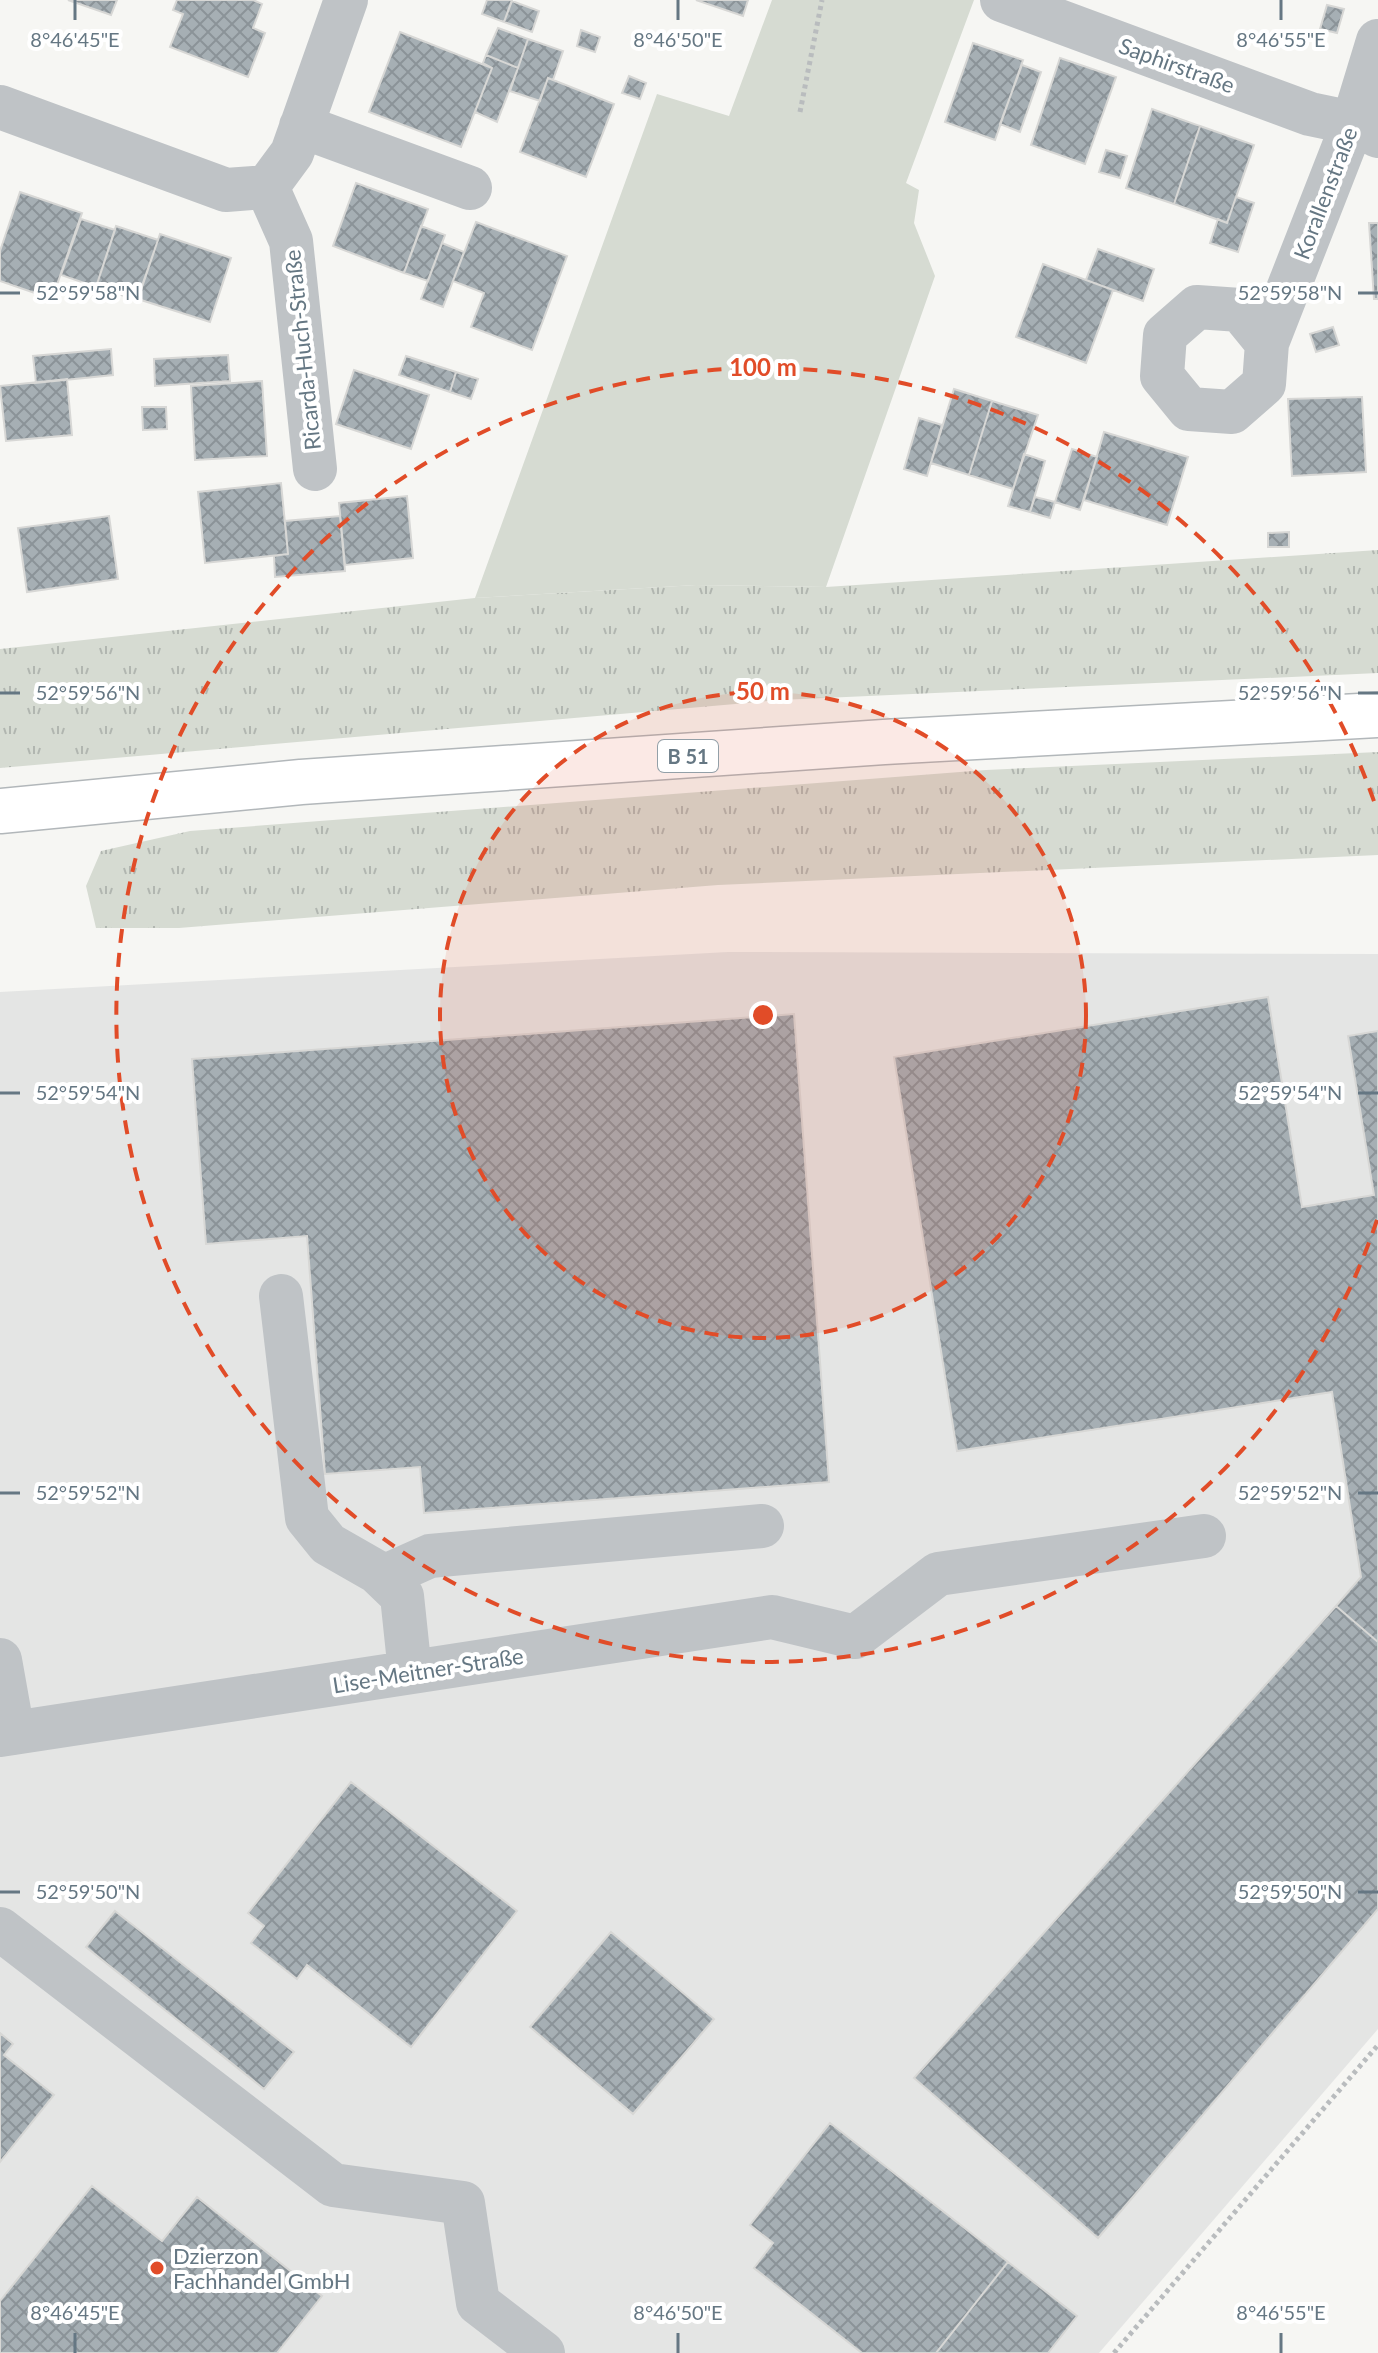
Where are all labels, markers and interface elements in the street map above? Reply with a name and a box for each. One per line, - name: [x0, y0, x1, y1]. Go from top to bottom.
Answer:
- text: 8°46'45"E: [30, 27, 120, 51]
- text: 8°46'50"E: [633, 27, 723, 51]
- text: 8°46'55"E: [1236, 27, 1326, 51]
- street label: Saphirstraße: [1115, 32, 1239, 98]
- street label: Korallenstraße: [1287, 123, 1363, 263]
- street label: Ricarda-Huch-Straße: [278, 248, 326, 452]
- text: 52°59'58"N: [36, 280, 140, 304]
- text: 52°59'58"N: [1238, 280, 1342, 304]
- text: 100 m: [729, 352, 797, 381]
- text: 50 m: [736, 676, 790, 705]
- text: 52°59'56"N: [36, 680, 140, 704]
- text: 52°59'56"N: [1238, 680, 1342, 704]
- road number: B 51: [658, 740, 718, 772]
- centre of rings: [749, 1001, 777, 1029]
- text: 52°59'54"N: [36, 1080, 140, 1104]
- text: 52°59'54"N: [1238, 1080, 1342, 1104]
- text: 52°59'52"N: [36, 1480, 140, 1504]
- text: 52°59'52"N: [1238, 1480, 1342, 1504]
- street label: Lise-Meitner-Straße: [331, 1642, 525, 1698]
- text: 52°59'50"N: [36, 1879, 140, 1903]
- text: 52°59'50"N: [1238, 1879, 1342, 1903]
- place label: Dzierzon Fachhandel GmbH: [173, 2242, 351, 2294]
- marker: Dzierzon Fachhandel GmbH: [148, 2259, 166, 2277]
- text: 8°46'45"E: [30, 2300, 120, 2324]
- text: 8°46'50"E: [633, 2300, 723, 2324]
- text: 8°46'55"E: [1236, 2300, 1326, 2324]

